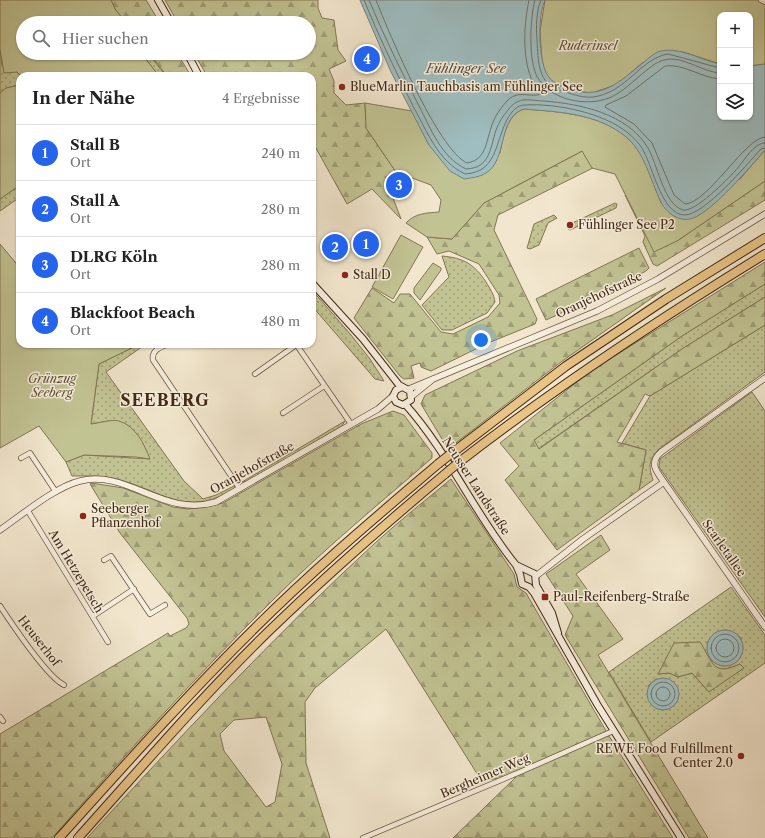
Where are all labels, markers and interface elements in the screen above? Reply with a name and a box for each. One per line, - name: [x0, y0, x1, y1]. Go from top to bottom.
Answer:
- map controls: [717, 12, 753, 120]
- button: +: [717, 12, 753, 48]
- search box: [16, 16, 316, 60]
- icon: search: [30, 27, 52, 49]
- text: Hier suchen: [62, 29, 149, 48]
- park label: Ruderinsel: [558, 38, 618, 53]
- pin: 4: [354, 44, 380, 74]
- button: −: [717, 48, 753, 84]
- water label: Fühlinger See: [425, 60, 507, 76]
- place label: BlueMarlin Tauchbasis am Fühlinger See: [350, 79, 583, 94]
- marker: BlueMarlin Tauchbasis am Fühlinger See: [337, 82, 347, 92]
- button: layers: [717, 84, 753, 120]
- text: In der Nähe: [32, 88, 135, 108]
- text: 4 Ergebnisse: [222, 90, 300, 106]
- text: Stall B: [70, 135, 120, 154]
- text: 1: [42, 145, 48, 161]
- text: 240 m: [261, 145, 300, 161]
- text: Ort: [70, 154, 91, 170]
- pin: 3: [386, 170, 412, 200]
- text: Stall A: [70, 191, 120, 210]
- text: 2: [41, 201, 49, 217]
- text: 280 m: [261, 201, 300, 217]
- text: Ort: [70, 210, 91, 226]
- place label: Fühlinger See P2: [578, 217, 675, 232]
- marker: Fühlinger See P2: [565, 220, 575, 230]
- pin: 1: [353, 229, 379, 259]
- pin: 2: [322, 232, 348, 262]
- text: DLRG Köln: [70, 247, 158, 266]
- text: 3: [41, 257, 49, 273]
- text: 280 m: [261, 257, 300, 273]
- text: Ort: [70, 266, 91, 282]
- place label: Stall D: [353, 267, 391, 282]
- street label: Oranjehofstraße: [553, 268, 645, 321]
- marker: Stall D: [340, 270, 350, 280]
- text: Blackfoot Beach: [70, 303, 195, 322]
- text: 4: [41, 313, 49, 329]
- text: 480 m: [261, 313, 300, 329]
- text: Ort: [70, 322, 91, 338]
- your location: [471, 330, 491, 350]
- park label: Grünzug Seeberg: [28, 371, 78, 400]
- district label: SEEBERG: [120, 390, 210, 410]
- street label: Neusser Landstraße: [439, 434, 514, 538]
- street label: Oranjehofstraße: [207, 438, 297, 497]
- place label: Seeberger Pflanzenhof: [91, 501, 162, 530]
- marker: Seeberger Pflanzenhof: [78, 511, 88, 521]
- street label: Scarletallee: [699, 516, 750, 579]
- street label: Am Hetzepetsch: [45, 526, 107, 616]
- place label: Paul-Reifenberg-Straße: [553, 589, 690, 604]
- marker: Paul-Reifenberg-Straße: [540, 592, 550, 602]
- street label: Heuserhof: [15, 612, 65, 670]
- place label: REWE Food Fulfillment Center 2.0: [596, 741, 734, 770]
- street label: Bergheimer Weg: [438, 750, 532, 801]
- marker: REWE Food Fulfillment Center 2.0: [736, 751, 746, 761]

